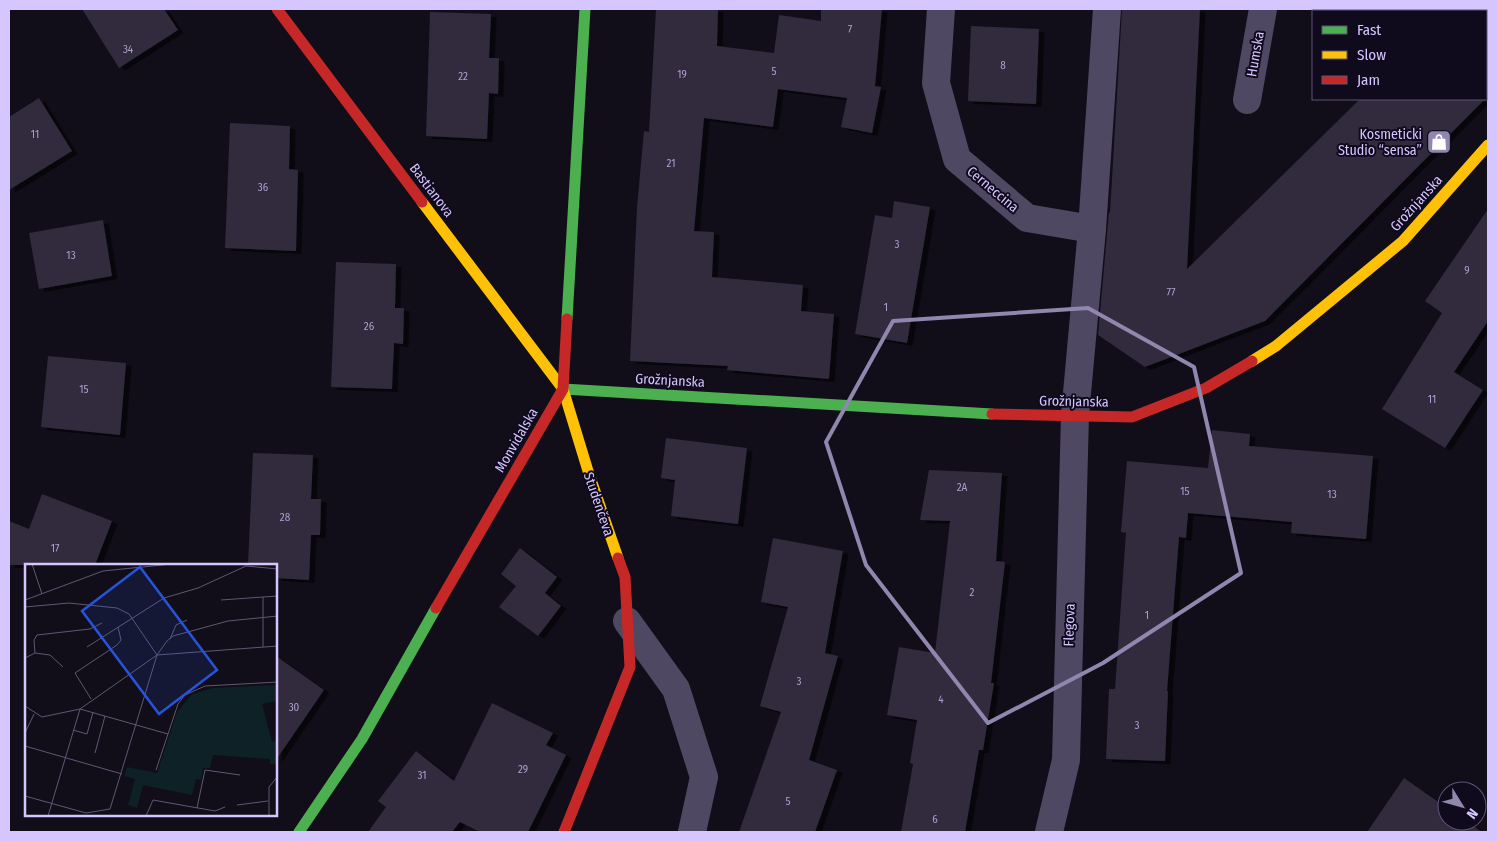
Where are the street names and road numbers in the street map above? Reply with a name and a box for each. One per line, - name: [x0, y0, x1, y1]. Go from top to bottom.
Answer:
- street label: Humska: [1243, 30, 1268, 78]
- street label: Bastianova: [406, 160, 457, 221]
- street label: Cerneccina: [963, 163, 1022, 216]
- street label: Grožnjanska: [1387, 172, 1446, 235]
- street label: Grožnjanska: [635, 370, 705, 391]
- street label: Grožnjanska: [1039, 392, 1109, 411]
- street label: Monvidalska: [491, 405, 542, 475]
- street label: Studenčeva: [580, 470, 617, 538]
- street label: Flegova: [1060, 603, 1079, 647]

